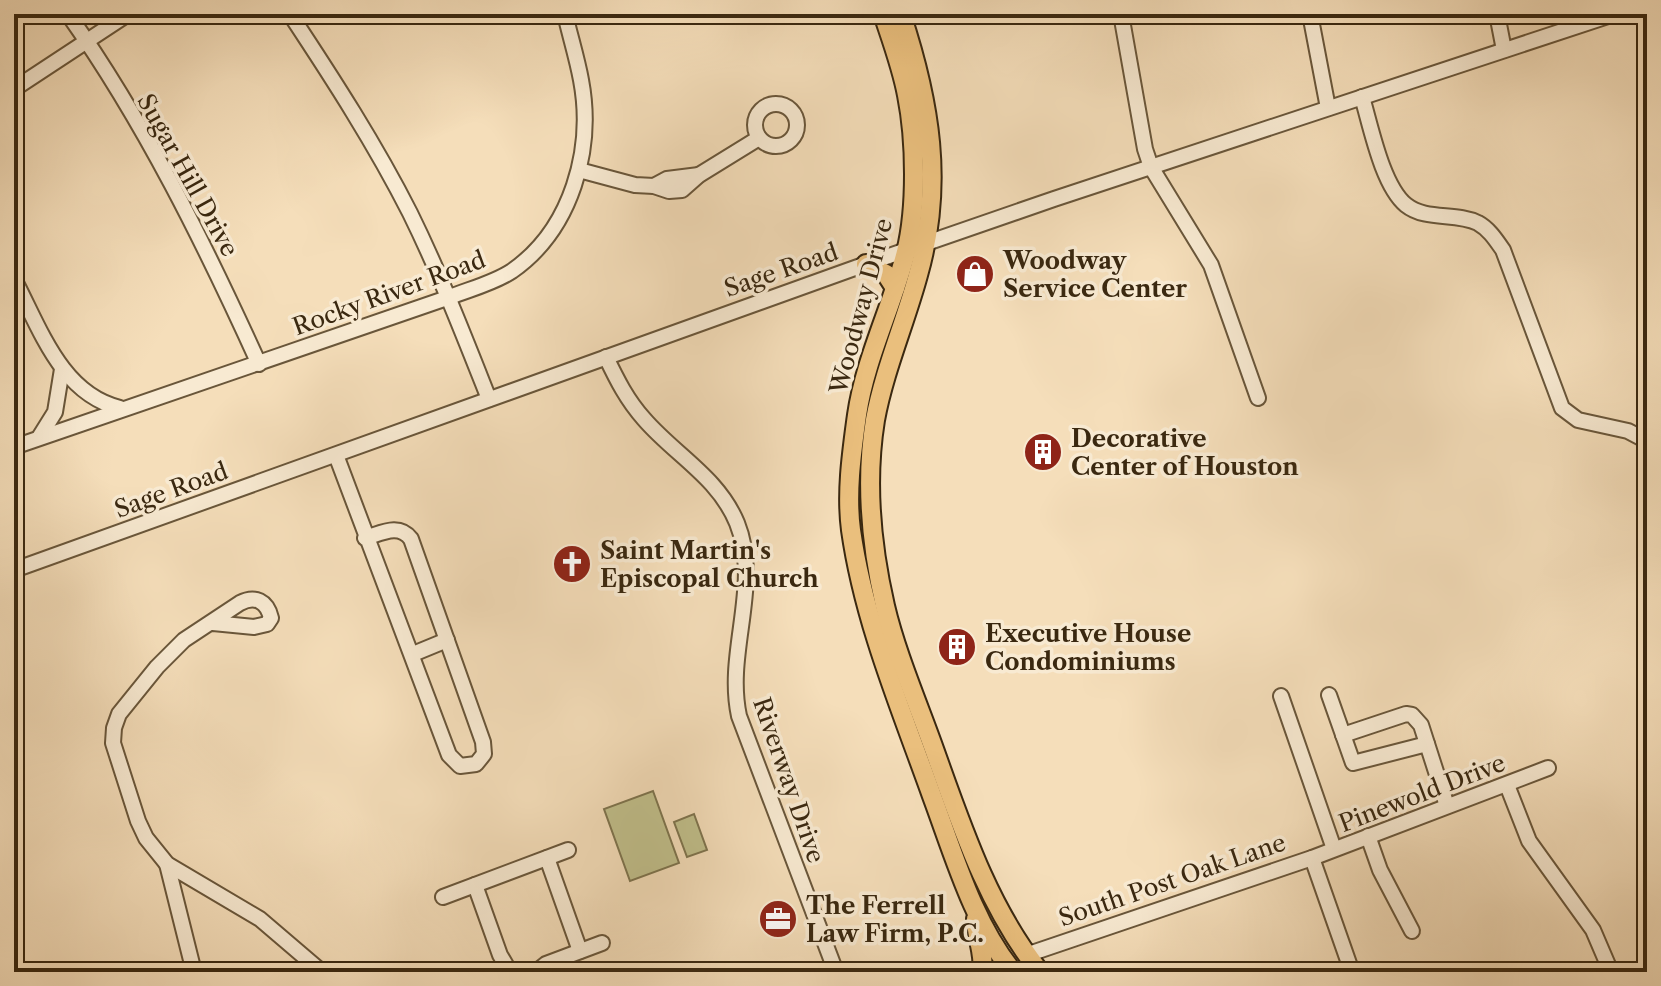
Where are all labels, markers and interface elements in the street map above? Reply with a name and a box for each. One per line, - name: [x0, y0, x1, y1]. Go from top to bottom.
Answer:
- street label: Sugar Hill Drive: [131, 89, 245, 261]
- street label: Woodway Drive: [823, 215, 898, 398]
- street label: Sage Road: [720, 237, 842, 303]
- street label: Rocky River Road: [289, 245, 490, 341]
- place label: Woodway Service Center: [1002, 246, 1187, 303]
- shop icon: Woodway Service Center: [954, 253, 996, 295]
- place label: Decorative Center of Houston: [1071, 424, 1299, 481]
- building icon: Decorative Center of Houston: [1022, 431, 1064, 473]
- street label: Sage Road: [110, 456, 232, 524]
- place label: Saint Martin's Episcopal Church: [600, 536, 819, 593]
- church icon: Saint Martin's Episcopal Church: [551, 543, 593, 585]
- place label: Executive House Condominiums: [985, 619, 1191, 676]
- building icon: Executive House Condominiums: [936, 626, 978, 668]
- street label: Riverway Drive: [747, 693, 831, 867]
- street label: Pinewold Drive: [1335, 748, 1509, 838]
- street label: South Post Oak Lane: [1055, 828, 1289, 932]
- place label: The Ferrell Law Firm, P.C.: [806, 891, 984, 948]
- office icon: The Ferrell Law Firm, P.C.: [757, 898, 799, 940]

